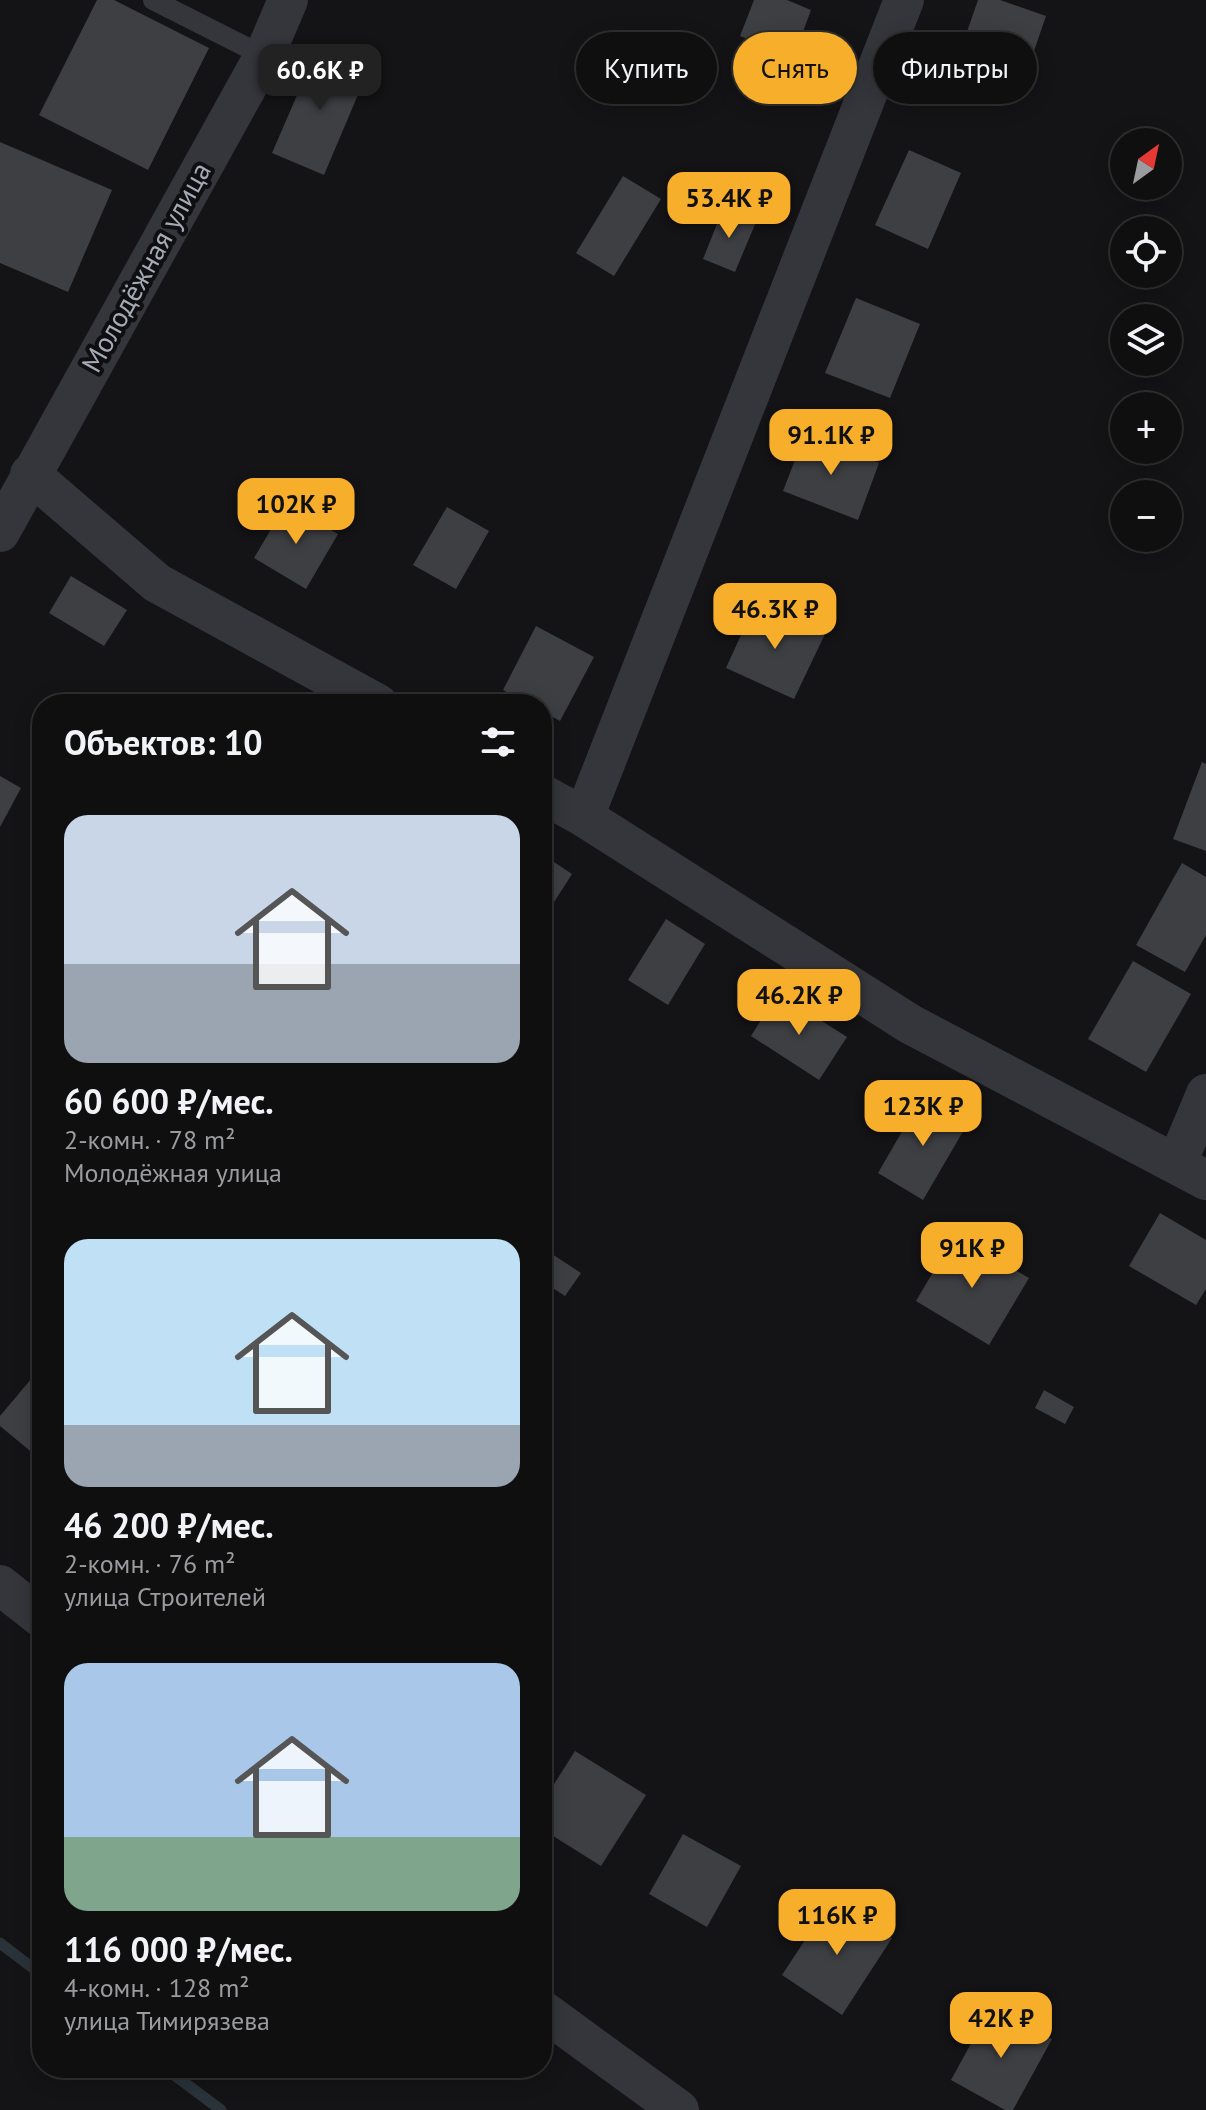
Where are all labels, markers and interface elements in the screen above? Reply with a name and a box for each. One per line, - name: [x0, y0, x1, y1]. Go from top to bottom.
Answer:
- chip: Купить: [576, 32, 717, 104]
- chip: Снять: [733, 32, 857, 104]
- chip: Фильтры: [873, 32, 1037, 104]
- pin: 60.6K ₽: [246, 44, 394, 112]
- text: 60.6K ₽: [276, 53, 364, 86]
- north arrow: [1110, 128, 1182, 200]
- map controls: [1110, 128, 1182, 552]
- street label: Молодёжная улица: [73, 155, 219, 378]
- pin: 53.4K ₽: [655, 172, 803, 240]
- text: 53.4K ₽: [685, 181, 773, 214]
- button: locate: [1110, 216, 1182, 288]
- button: layers: [1110, 304, 1182, 376]
- button: +: [1110, 392, 1182, 464]
- pin: 91.1K ₽: [757, 409, 905, 477]
- text: 91.1K ₽: [787, 418, 875, 451]
- pin: 102K ₽: [231, 478, 361, 546]
- button: −: [1110, 480, 1182, 552]
- text: 102K ₽: [256, 487, 336, 520]
- pin: 46.3K ₽: [701, 583, 849, 651]
- text: 46.3K ₽: [731, 592, 819, 625]
- text: Объектов: 10: [64, 720, 263, 764]
- icon: filters: [476, 720, 520, 764]
- icon: home: [220, 867, 364, 1011]
- pin: 46.2K ₽: [725, 969, 873, 1037]
- text: 46.2K ₽: [755, 978, 843, 1011]
- text: 60 600 ₽/мес.: [64, 1079, 274, 1123]
- pin: 123K ₽: [858, 1080, 988, 1148]
- text: 123K ₽: [883, 1089, 963, 1122]
- text: 2-комн. · 78 m²: [64, 1123, 235, 1156]
- text: Молодёжная улица: [64, 1156, 282, 1189]
- pin: 91K ₽: [916, 1222, 1028, 1290]
- text: 91K ₽: [939, 1231, 1005, 1264]
- icon: home: [220, 1291, 364, 1435]
- text: 46 200 ₽/мес.: [64, 1503, 274, 1547]
- text: 2-комн. · 76 m²: [64, 1547, 235, 1580]
- text: улица Строителей: [64, 1580, 266, 1613]
- icon: home: [220, 1715, 364, 1859]
- pin: 116K ₽: [772, 1889, 902, 1957]
- text: 116K ₽: [797, 1898, 877, 1931]
- text: 116 000 ₽/мес.: [64, 1927, 293, 1971]
- text: 4-комн. · 128 m²: [64, 1971, 250, 2004]
- pin: 42K ₽: [945, 1992, 1057, 2060]
- text: 42K ₽: [968, 2001, 1034, 2034]
- text: улица Тимирязева: [64, 2004, 270, 2037]

